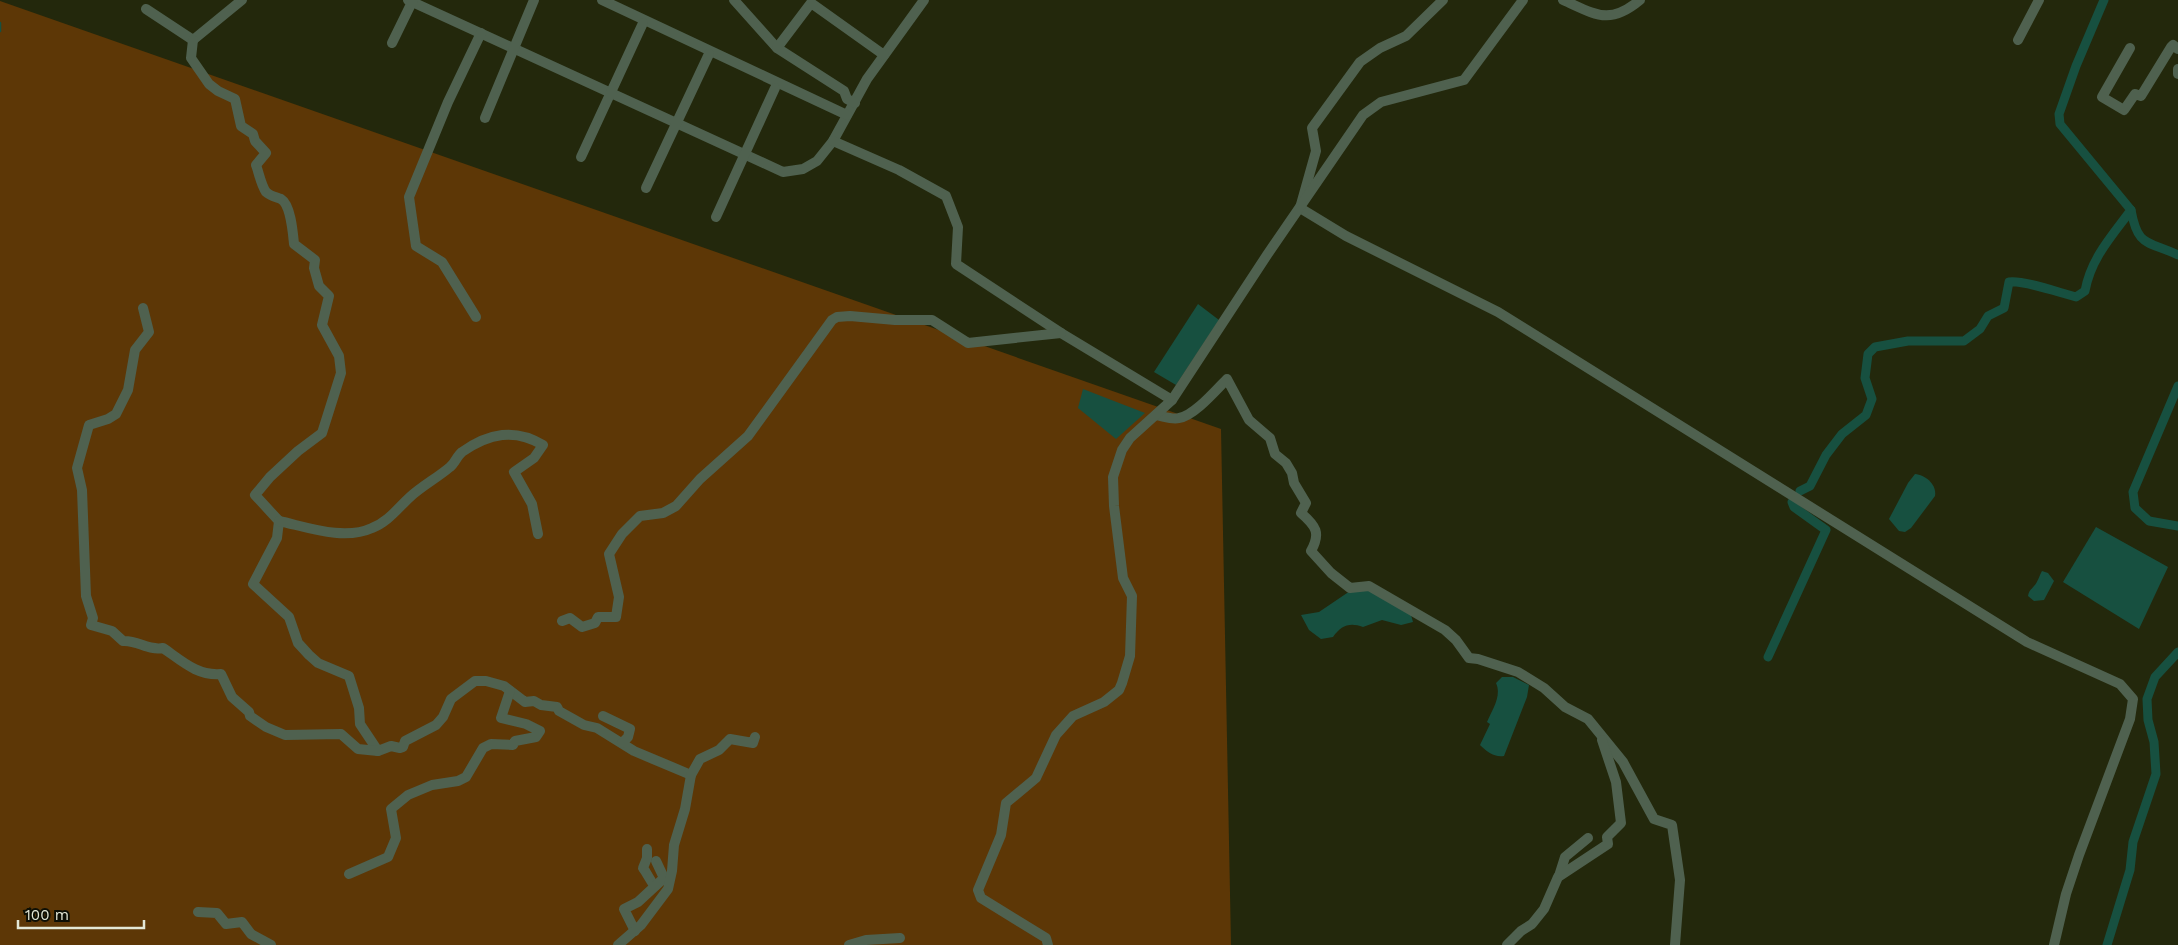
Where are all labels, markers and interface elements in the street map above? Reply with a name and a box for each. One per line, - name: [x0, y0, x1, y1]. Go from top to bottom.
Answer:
- scale bar: [18, 898, 144, 930]
- text: 100 m: [25, 906, 69, 924]

